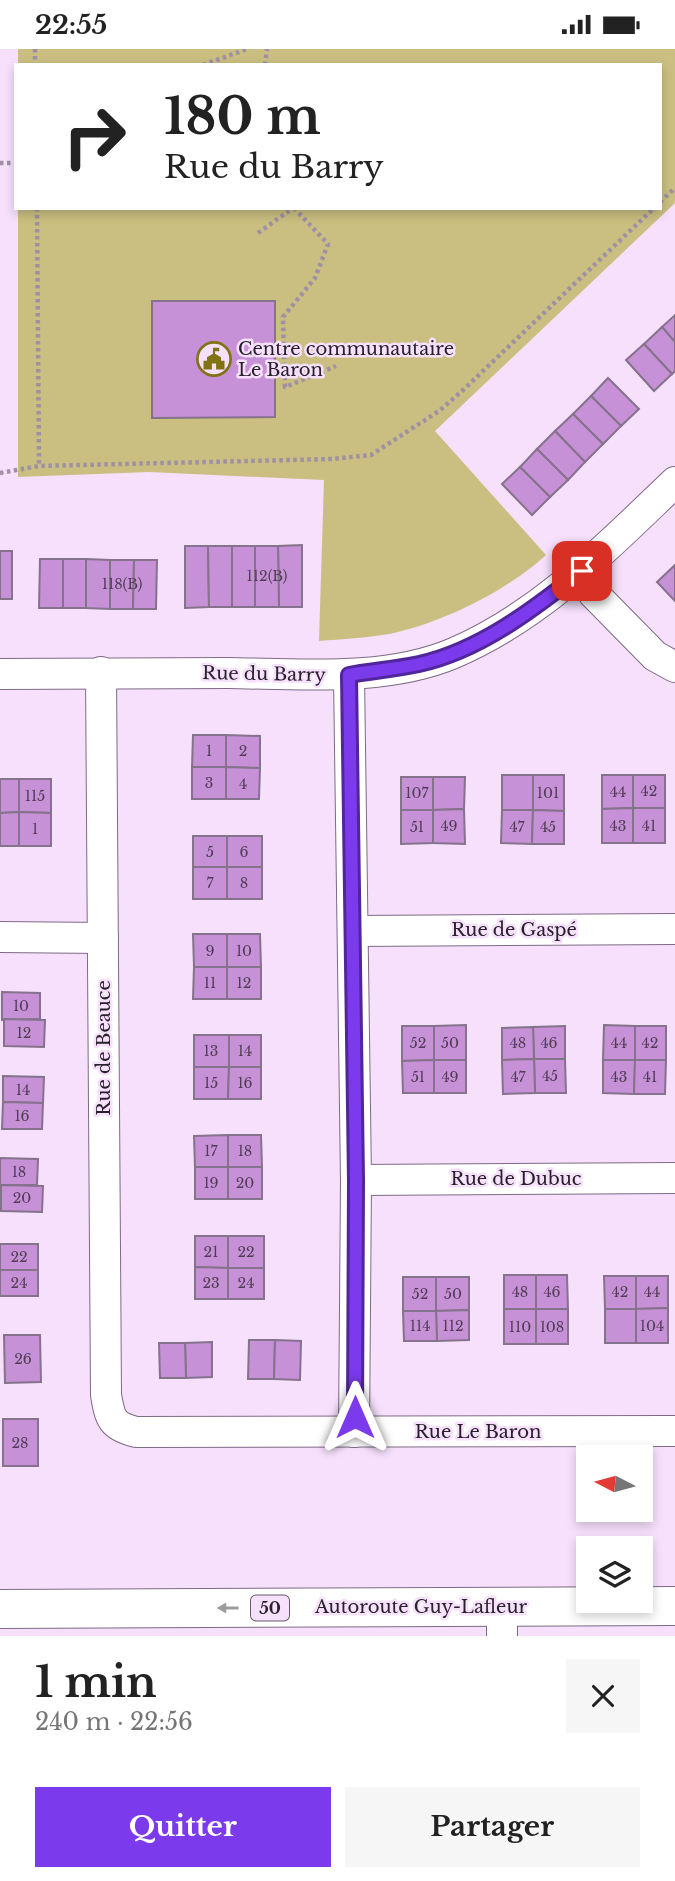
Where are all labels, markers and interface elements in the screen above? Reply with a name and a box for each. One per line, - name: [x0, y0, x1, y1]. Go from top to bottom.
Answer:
- text: 22:55: [35, 9, 107, 41]
- text: 180 m: [164, 86, 321, 147]
- icon: right: [49, 91, 140, 182]
- text: Rue du Barry: [164, 147, 384, 187]
- place label: Centre communautaire Le Baron: [238, 338, 454, 381]
- public building icon: Centre communautaire Le Baron: [195, 340, 233, 378]
- pin: [552, 541, 612, 601]
- icon: arrive: [563, 552, 601, 590]
- house number: 112(B): [247, 567, 287, 585]
- house number: 118(B): [102, 575, 142, 593]
- street label: Rue du Barry: [202, 662, 326, 686]
- house number: 1: [206, 742, 212, 760]
- house number: 2: [239, 742, 247, 760]
- house number: 3: [205, 774, 213, 792]
- house number: 4: [239, 775, 247, 793]
- house number: 42: [641, 782, 657, 800]
- house number: 44: [610, 783, 626, 801]
- house number: 107: [405, 784, 430, 802]
- house number: 101: [537, 784, 559, 802]
- house number: 115: [25, 787, 45, 805]
- house number: 49: [440, 817, 458, 835]
- house number: 43: [610, 817, 626, 835]
- house number: 41: [642, 817, 656, 835]
- house number: 51: [410, 818, 424, 836]
- house number: 47: [509, 818, 526, 836]
- house number: 45: [540, 818, 556, 836]
- house number: 1: [32, 820, 38, 838]
- house number: 5: [206, 843, 214, 861]
- house number: 6: [239, 843, 249, 861]
- house number: 7: [206, 874, 214, 892]
- house number: 8: [240, 874, 248, 892]
- street label: Rue de Gaspé: [451, 919, 577, 941]
- house number: 9: [205, 942, 215, 960]
- house number: 10: [236, 942, 252, 960]
- house number: 11: [204, 974, 216, 992]
- house number: 12: [237, 974, 251, 992]
- street label: Rue de Beauce: [93, 980, 115, 1116]
- house number: 10: [13, 997, 29, 1015]
- house number: 12: [17, 1024, 31, 1042]
- house number: 52: [410, 1034, 426, 1052]
- house number: 50: [441, 1034, 459, 1052]
- house number: 48: [510, 1034, 526, 1052]
- house number: 46: [540, 1034, 558, 1052]
- house number: 44: [611, 1034, 627, 1052]
- house number: 42: [642, 1034, 658, 1052]
- house number: 13: [204, 1042, 218, 1060]
- house number: 14: [238, 1042, 252, 1060]
- house number: 45: [542, 1067, 558, 1085]
- house number: 51: [411, 1068, 425, 1086]
- house number: 49: [441, 1068, 459, 1086]
- house number: 47: [510, 1068, 527, 1086]
- house number: 43: [611, 1068, 627, 1086]
- house number: 41: [643, 1068, 657, 1086]
- house number: 15: [204, 1074, 218, 1092]
- house number: 16: [237, 1074, 253, 1092]
- house number: 14: [16, 1081, 30, 1099]
- house number: 16: [14, 1107, 30, 1125]
- house number: 17: [204, 1142, 219, 1160]
- house number: 18: [238, 1142, 252, 1160]
- house number: 18: [12, 1163, 26, 1181]
- street label: Rue de Dubuc: [451, 1168, 582, 1190]
- house number: 19: [203, 1174, 219, 1192]
- house number: 20: [236, 1174, 254, 1192]
- house number: 20: [13, 1189, 31, 1207]
- house number: 21: [204, 1243, 218, 1261]
- house number: 22: [237, 1243, 255, 1261]
- house number: 22: [10, 1248, 28, 1266]
- house number: 24: [11, 1274, 27, 1292]
- house number: 23: [202, 1274, 220, 1292]
- house number: 24: [238, 1274, 254, 1292]
- house number: 48: [512, 1283, 528, 1301]
- house number: 46: [543, 1283, 561, 1301]
- house number: 42: [612, 1283, 628, 1301]
- house number: 44: [644, 1283, 660, 1301]
- house number: 52: [412, 1285, 428, 1303]
- house number: 50: [444, 1285, 462, 1303]
- house number: 114: [410, 1317, 430, 1335]
- house number: 112: [442, 1317, 464, 1335]
- house number: 104: [640, 1317, 664, 1335]
- house number: 110: [509, 1318, 531, 1336]
- house number: 108: [540, 1318, 564, 1336]
- house number: 26: [14, 1350, 32, 1368]
- position arrow: [318, 1380, 392, 1454]
- street label: Rue Le Baron: [415, 1421, 541, 1443]
- house number: 28: [11, 1434, 29, 1452]
- north arrow: [576, 1445, 653, 1523]
- map controls: [576, 1445, 653, 1613]
- button: layers: [576, 1536, 653, 1613]
- road number: 50: [251, 1595, 289, 1621]
- street label: Autoroute Guy-Lafleur: [314, 1596, 527, 1618]
- one-way arrow: [216, 1602, 238, 1614]
- text: 1 min: [35, 1656, 157, 1708]
- button: close: [566, 1659, 640, 1733]
- text: 240 m · 22:56: [35, 1708, 193, 1736]
- button: Quitter: [35, 1787, 331, 1867]
- button: Partager: [345, 1787, 640, 1867]

